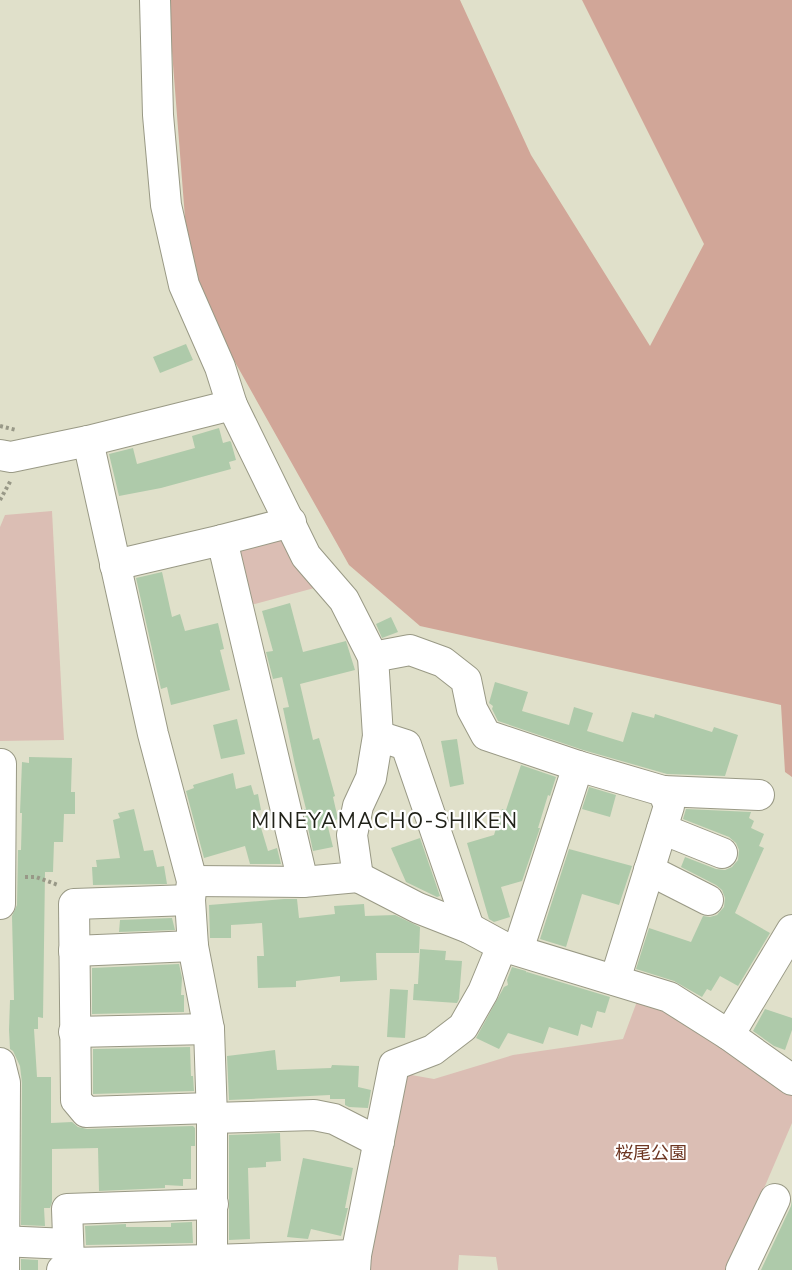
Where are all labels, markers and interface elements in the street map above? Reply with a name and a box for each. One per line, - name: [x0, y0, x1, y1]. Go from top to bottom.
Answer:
- district label: MINEYAMACHO-SHIKEN: [251, 807, 519, 835]
- park label: 桜尾公園: [615, 1141, 687, 1165]

